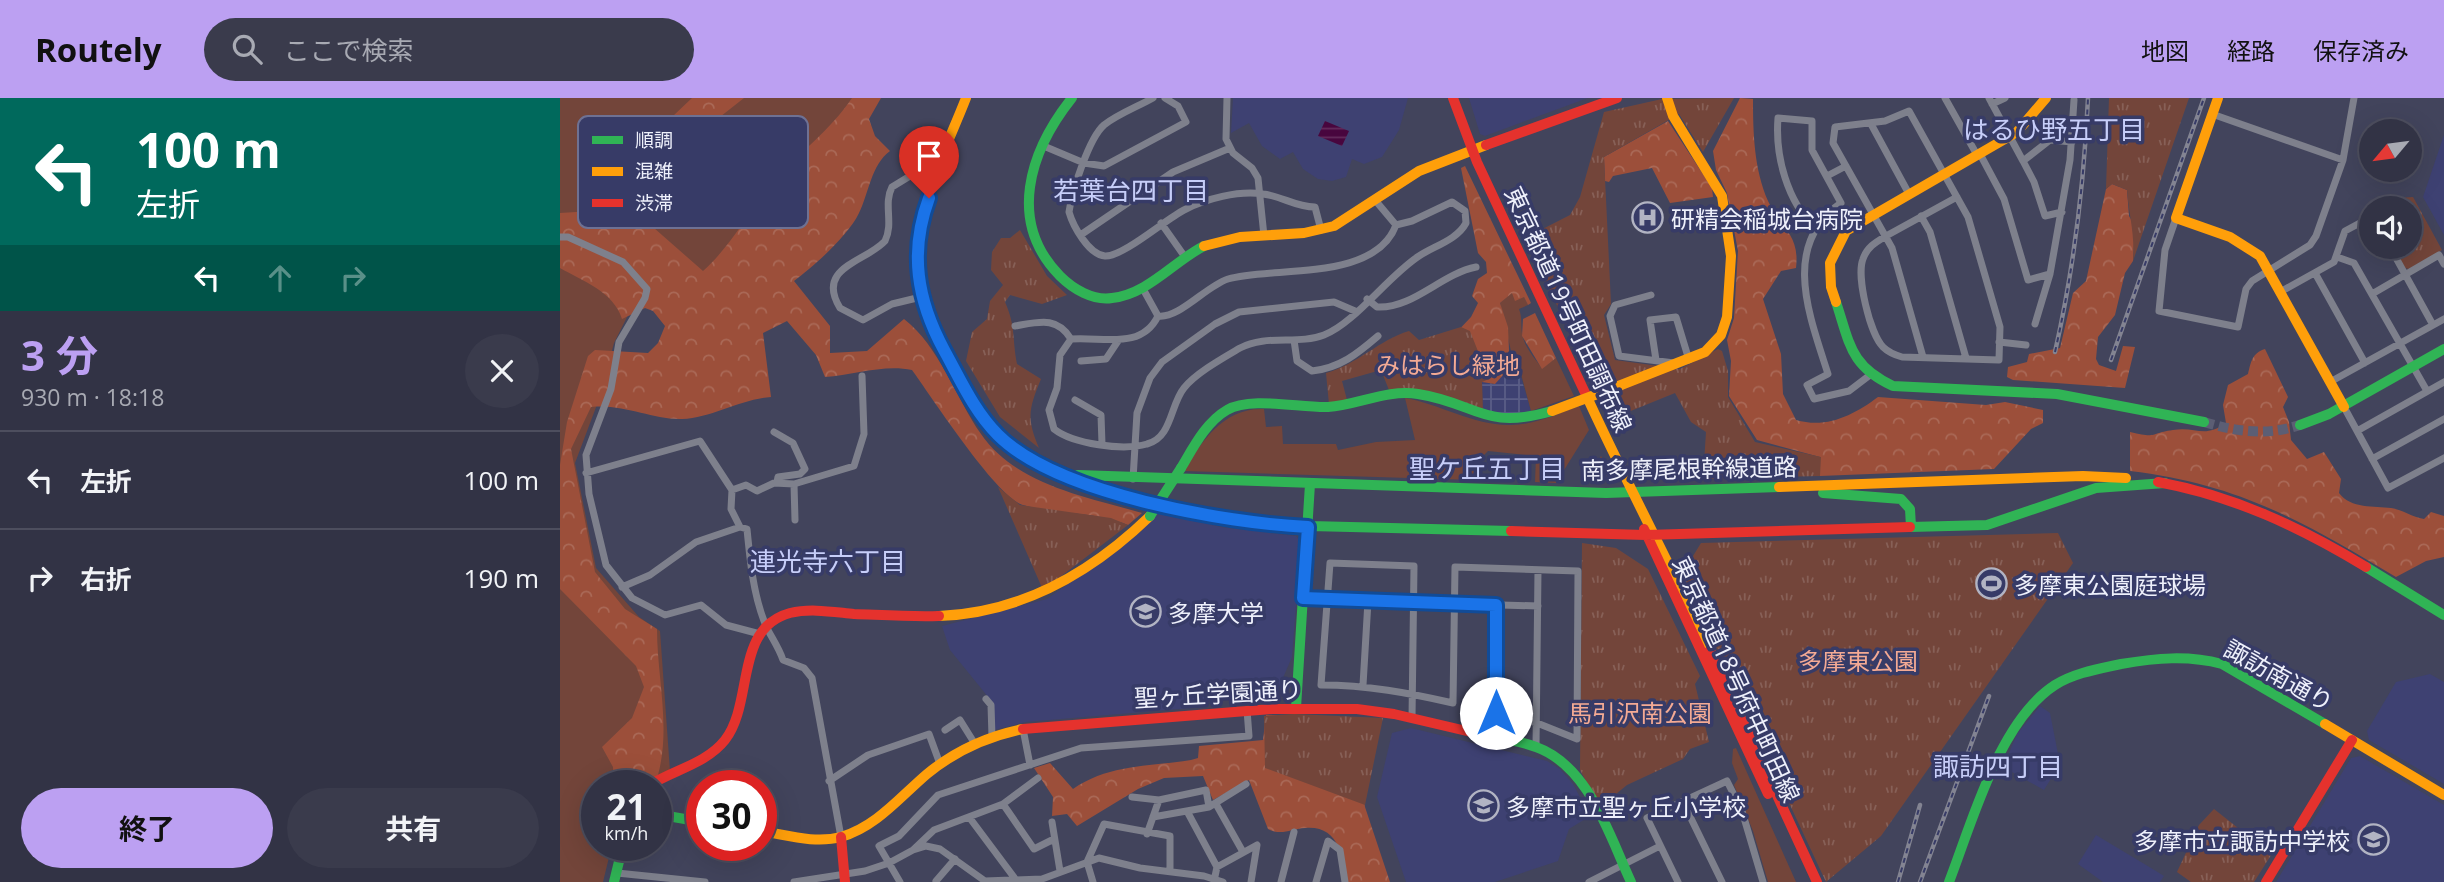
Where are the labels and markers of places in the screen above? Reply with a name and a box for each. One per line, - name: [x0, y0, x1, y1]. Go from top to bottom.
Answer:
- pin: [899, 126, 959, 198]
- hospital icon: 研精会稲城台病院: [1631, 201, 1665, 235]
- place label: 研精会稲城台病院: [1671, 202, 1863, 235]
- sports icon: 多摩東公園庭球場: [1974, 567, 2008, 601]
- place label: 多摩東公園庭球場: [2014, 568, 2206, 601]
- school or university icon: 多摩大学: [1128, 595, 1162, 629]
- place label: 多摩大学: [1168, 596, 1264, 629]
- school or university icon: 多摩市立聖ヶ丘小学校: [1466, 789, 1500, 823]
- place label: 多摩市立聖ヶ丘小学校: [1506, 790, 1746, 823]
- school or university icon: 多摩市立諏訪中学校: [2356, 823, 2390, 857]
- place label: 多摩市立諏訪中学校: [2134, 824, 2350, 857]

